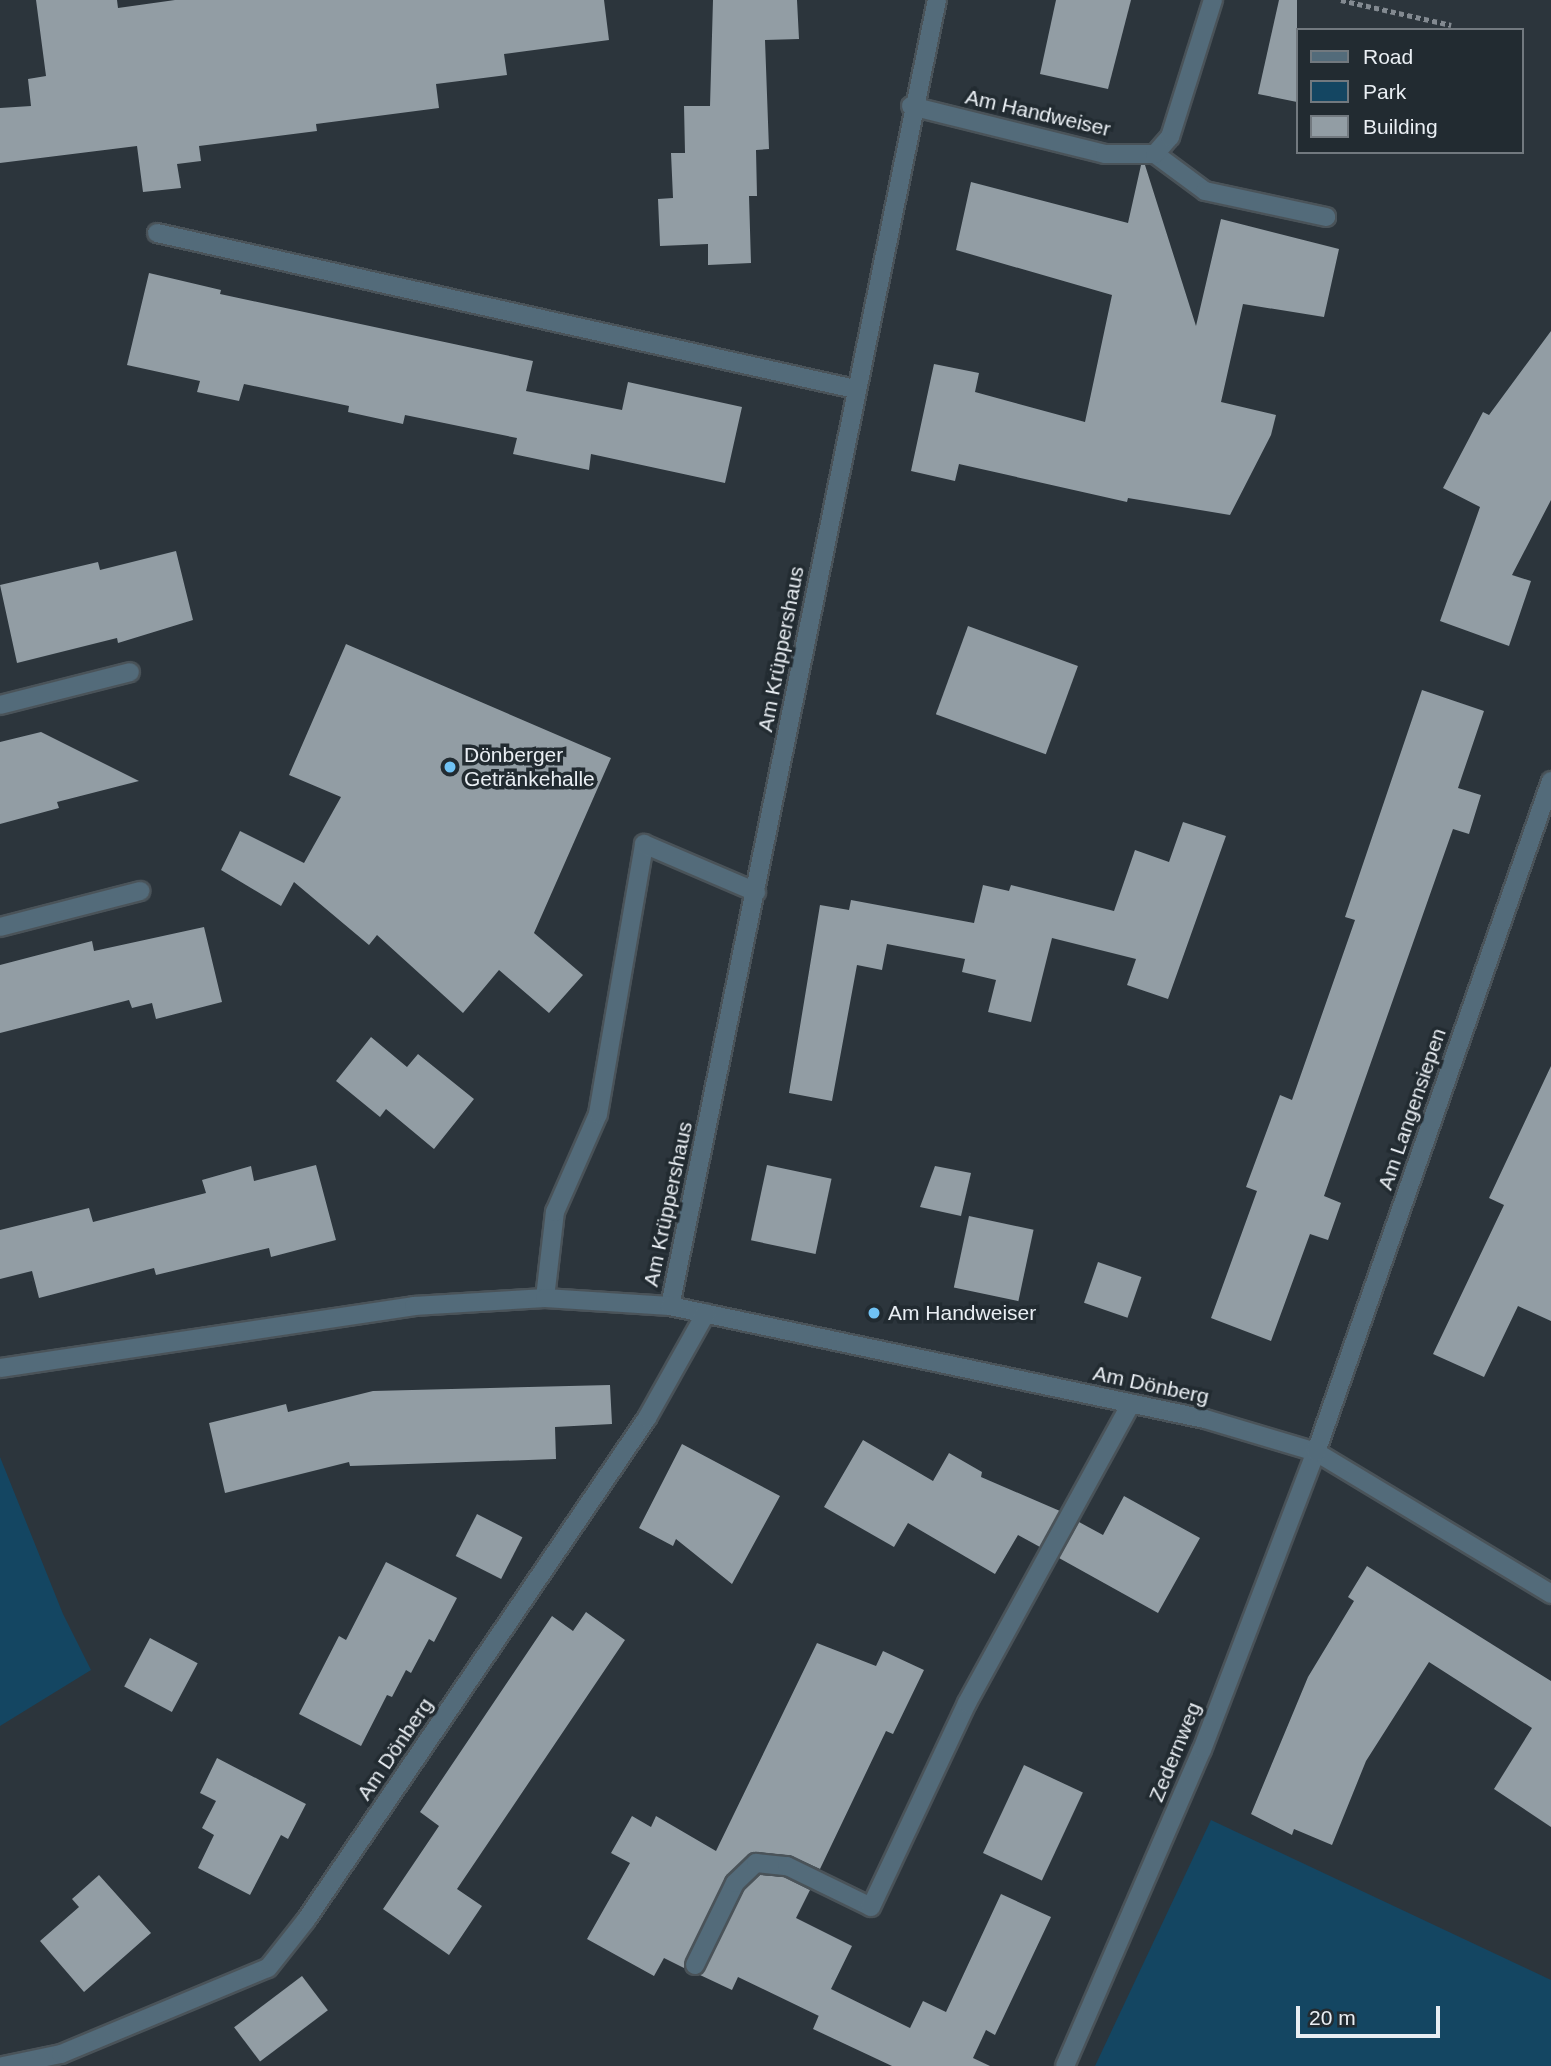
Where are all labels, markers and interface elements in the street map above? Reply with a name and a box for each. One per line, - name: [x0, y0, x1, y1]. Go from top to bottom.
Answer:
- legend: [1296, 28, 1523, 154]
- text: Road: [1363, 45, 1413, 68]
- text: Park: [1363, 80, 1406, 103]
- street label: Am Handweiser: [963, 84, 1113, 142]
- text: Building: [1363, 115, 1438, 138]
- street label: Am Krüppershaus: [753, 564, 809, 734]
- place label: Dönberger Getränkehalle: [464, 742, 595, 792]
- marker: Dönberger Getränkehalle: [442, 759, 458, 775]
- street label: Am Langensiepen: [1373, 1025, 1451, 1193]
- street label: Am Krüppershaus: [638, 1119, 698, 1289]
- place label: Am Handweiser: [888, 1300, 1036, 1326]
- marker: Am Handweiser: [866, 1305, 882, 1321]
- street label: Am Dönberg: [1091, 1360, 1211, 1410]
- street label: Am Dönberg: [352, 1693, 438, 1805]
- street label: Zedernweg: [1144, 1699, 1206, 1805]
- scale bar: [1299, 1993, 1442, 2037]
- text: 20 m: [1309, 2006, 1356, 2029]

